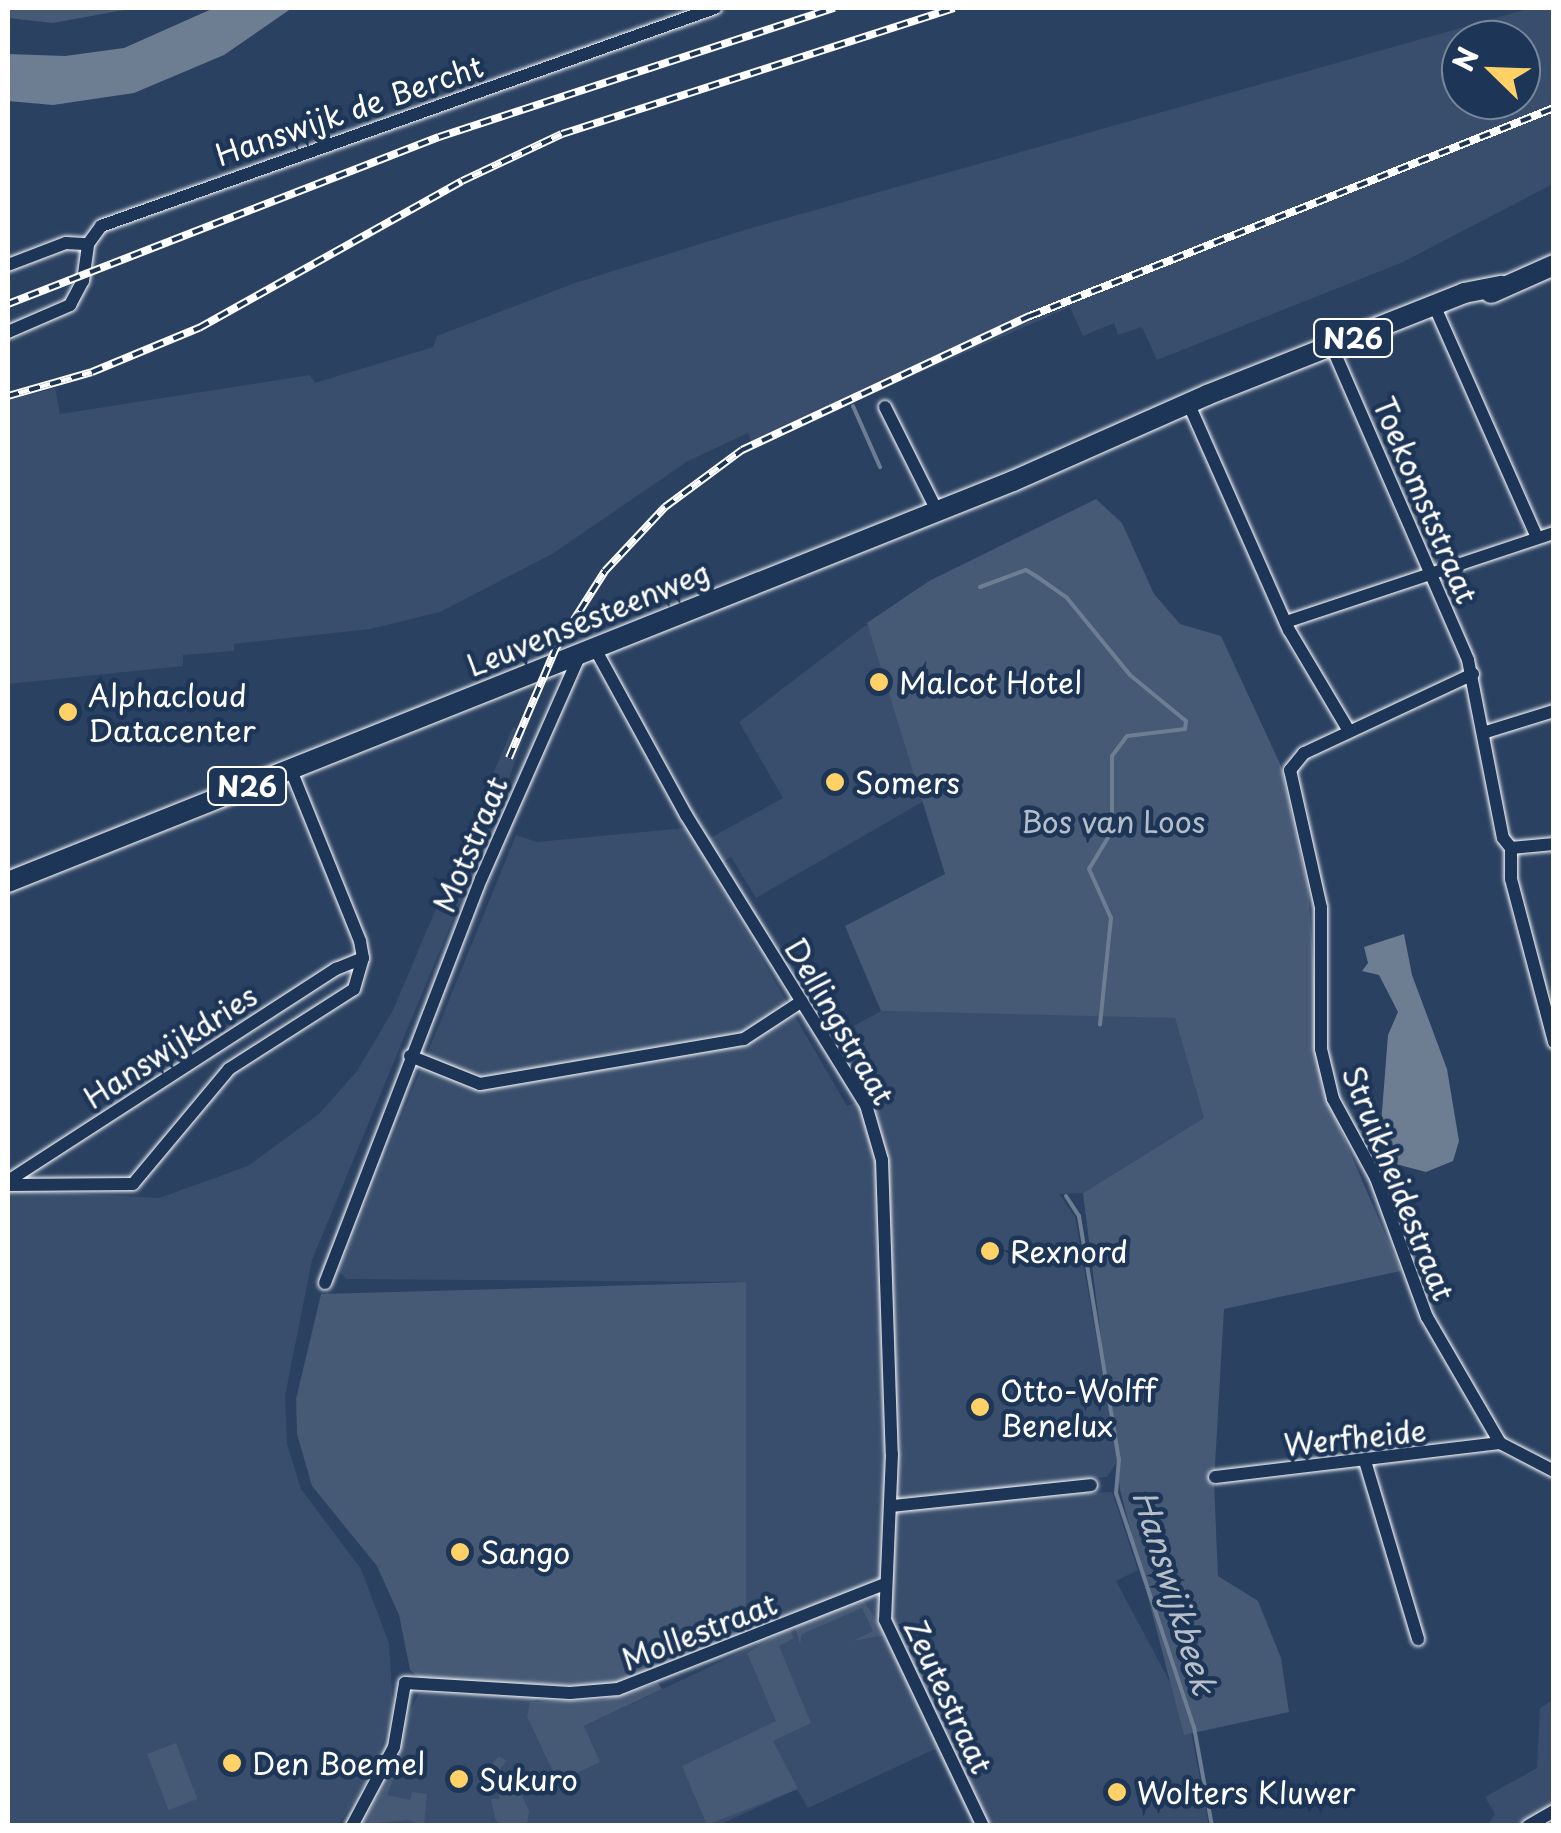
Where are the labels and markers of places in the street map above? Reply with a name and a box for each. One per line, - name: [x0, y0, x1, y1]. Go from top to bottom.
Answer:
- place label: Malcot Hotel: [899, 664, 1084, 700]
- marker: Malcot Hotel: [868, 671, 890, 693]
- place label: Alphacloud Datacenter: [88, 677, 256, 748]
- marker: Alphacloud Datacenter: [57, 701, 79, 723]
- place label: Somers: [855, 764, 960, 800]
- marker: Somers: [824, 771, 846, 793]
- place label: Rexnord: [1010, 1233, 1128, 1269]
- marker: Rexnord: [979, 1240, 1001, 1262]
- place label: Otto-Wolff Benelux: [1000, 1372, 1156, 1442]
- marker: Otto-Wolff Benelux: [969, 1396, 991, 1418]
- place label: Sango: [480, 1534, 570, 1570]
- marker: Sango: [449, 1541, 471, 1563]
- place label: Den Boemel: [252, 1745, 427, 1781]
- marker: Den Boemel: [221, 1752, 243, 1774]
- place label: Sukuro: [479, 1761, 578, 1797]
- marker: Sukuro: [448, 1768, 470, 1790]
- place label: Wolters Kluwer: [1137, 1774, 1356, 1810]
- marker: Wolters Kluwer: [1106, 1781, 1128, 1803]

